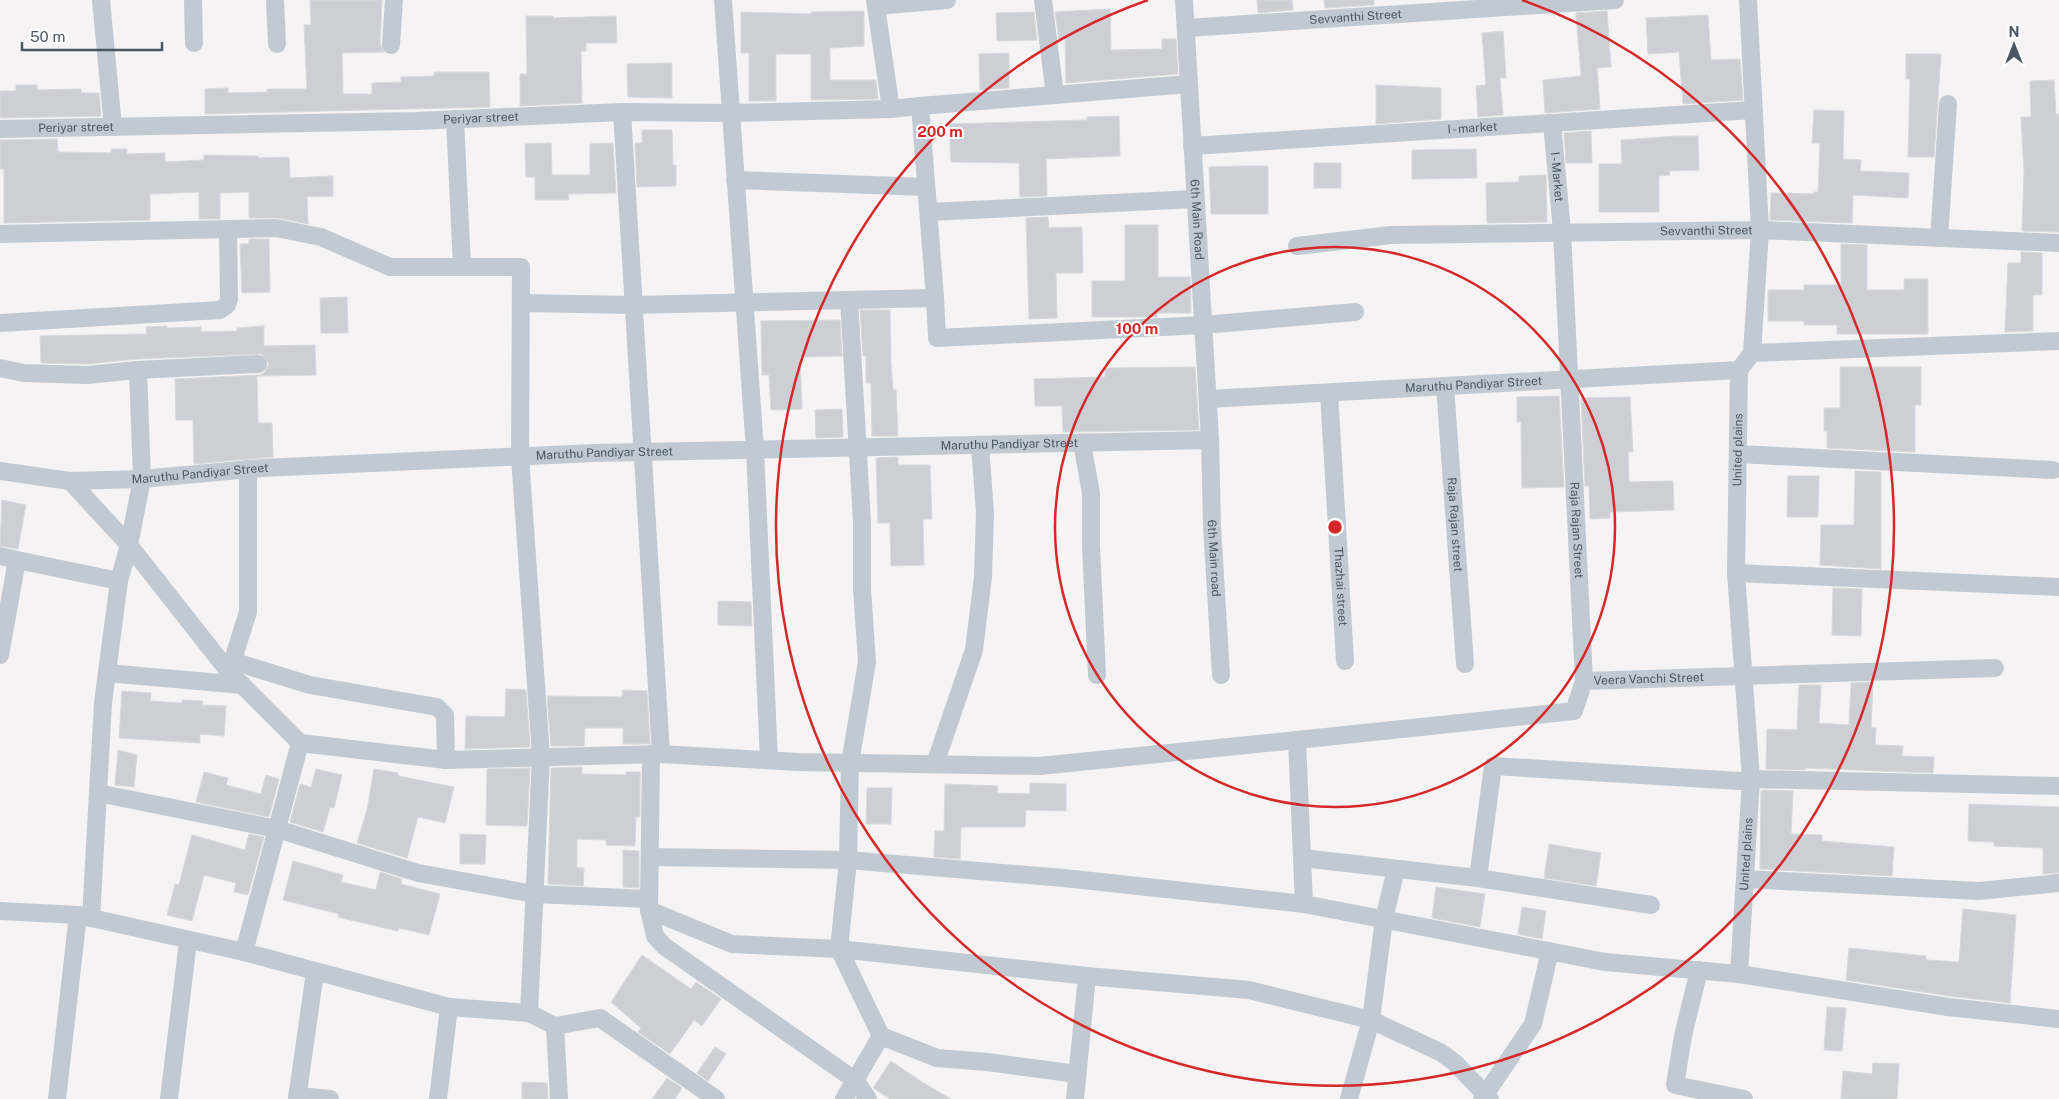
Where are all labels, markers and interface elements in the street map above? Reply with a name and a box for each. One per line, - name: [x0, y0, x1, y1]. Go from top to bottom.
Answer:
- street label: Sevvanthi Street: [1309, 7, 1403, 27]
- scale bar: [22, 20, 162, 52]
- north arrow: [1989, 20, 2039, 70]
- text: N: [2009, 24, 2019, 40]
- text: 50 m: [30, 28, 65, 45]
- street label: Periyar street: [443, 109, 519, 127]
- street label: I - market: [1447, 119, 1498, 137]
- street label: Periyar street: [38, 120, 114, 135]
- text: 200 m: [917, 123, 963, 140]
- street label: I - Market: [1548, 151, 1566, 203]
- street label: 6th Main Road: [1188, 179, 1206, 260]
- street label: Sevvanthi Street: [1660, 223, 1753, 238]
- text: 100 m: [1116, 320, 1158, 337]
- street label: Maruthu Pandiyar Street: [1405, 374, 1543, 395]
- street label: United plains: [1730, 413, 1745, 487]
- street label: Maruthu Pandiyar Street: [940, 436, 1078, 453]
- street label: Maruthu Pandiyar Street: [535, 444, 674, 463]
- street label: Maruthu Pandiyar Street: [131, 461, 269, 486]
- street label: Raja Rajan street: [1445, 477, 1465, 573]
- street label: Raja Rajan Street: [1567, 482, 1586, 579]
- centre of rings: [1326, 518, 1344, 536]
- street label: 6th Main road: [1205, 519, 1223, 597]
- street label: Thazhai street: [1331, 547, 1350, 627]
- street label: Veera Vanchi Street: [1593, 670, 1705, 688]
- street label: United plains: [1737, 817, 1756, 891]

